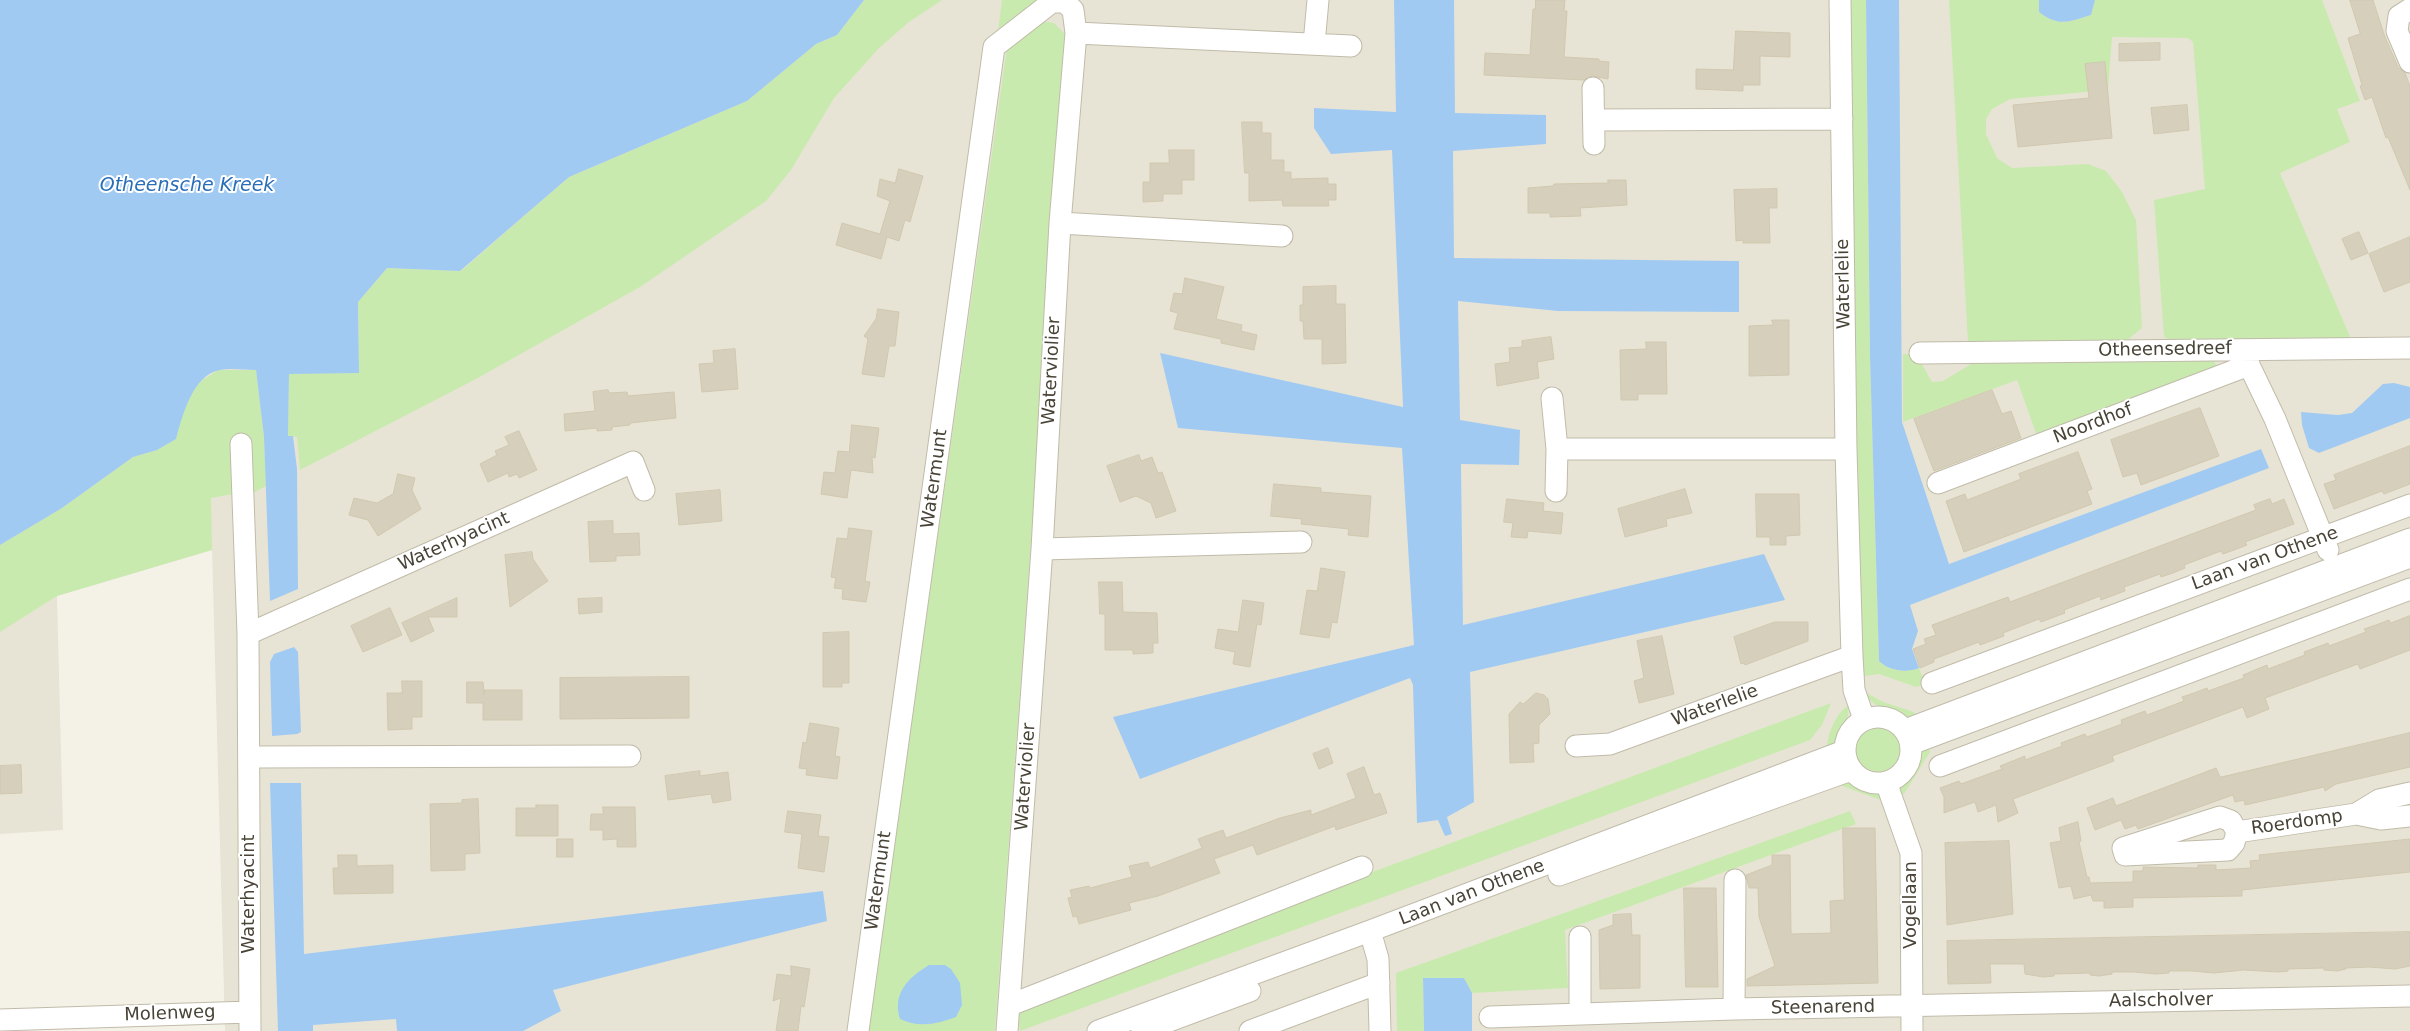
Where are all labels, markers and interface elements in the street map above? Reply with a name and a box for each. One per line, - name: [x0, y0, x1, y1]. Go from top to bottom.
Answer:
- water label: Otheensche Kreek: [100, 175, 274, 197]
- street label: Waterlelie: [1832, 239, 1856, 329]
- street label: Waterviolier: [1038, 316, 1066, 426]
- street label: Otheensedreef: [2098, 338, 2232, 362]
- street label: Noordhof: [2050, 399, 2136, 449]
- street label: Watermunt: [917, 428, 953, 530]
- street label: Waterhyacint: [395, 508, 513, 576]
- street label: Laan van Othene: [2189, 522, 2341, 596]
- street label: Waterlelie: [1669, 680, 1761, 732]
- street label: Waterviolier: [1011, 722, 1041, 832]
- street label: Roerdomp: [2250, 806, 2344, 840]
- street label: Watermunt: [861, 830, 897, 932]
- street label: Waterhyacint: [238, 834, 260, 954]
- street label: Laan van Othene: [1396, 855, 1548, 931]
- street label: Vogellaan: [1900, 861, 1922, 949]
- street label: Aalscholver: [2109, 989, 2213, 1013]
- street label: Steenarend: [1771, 996, 1875, 1020]
- street label: Molenweg: [124, 1002, 216, 1026]

